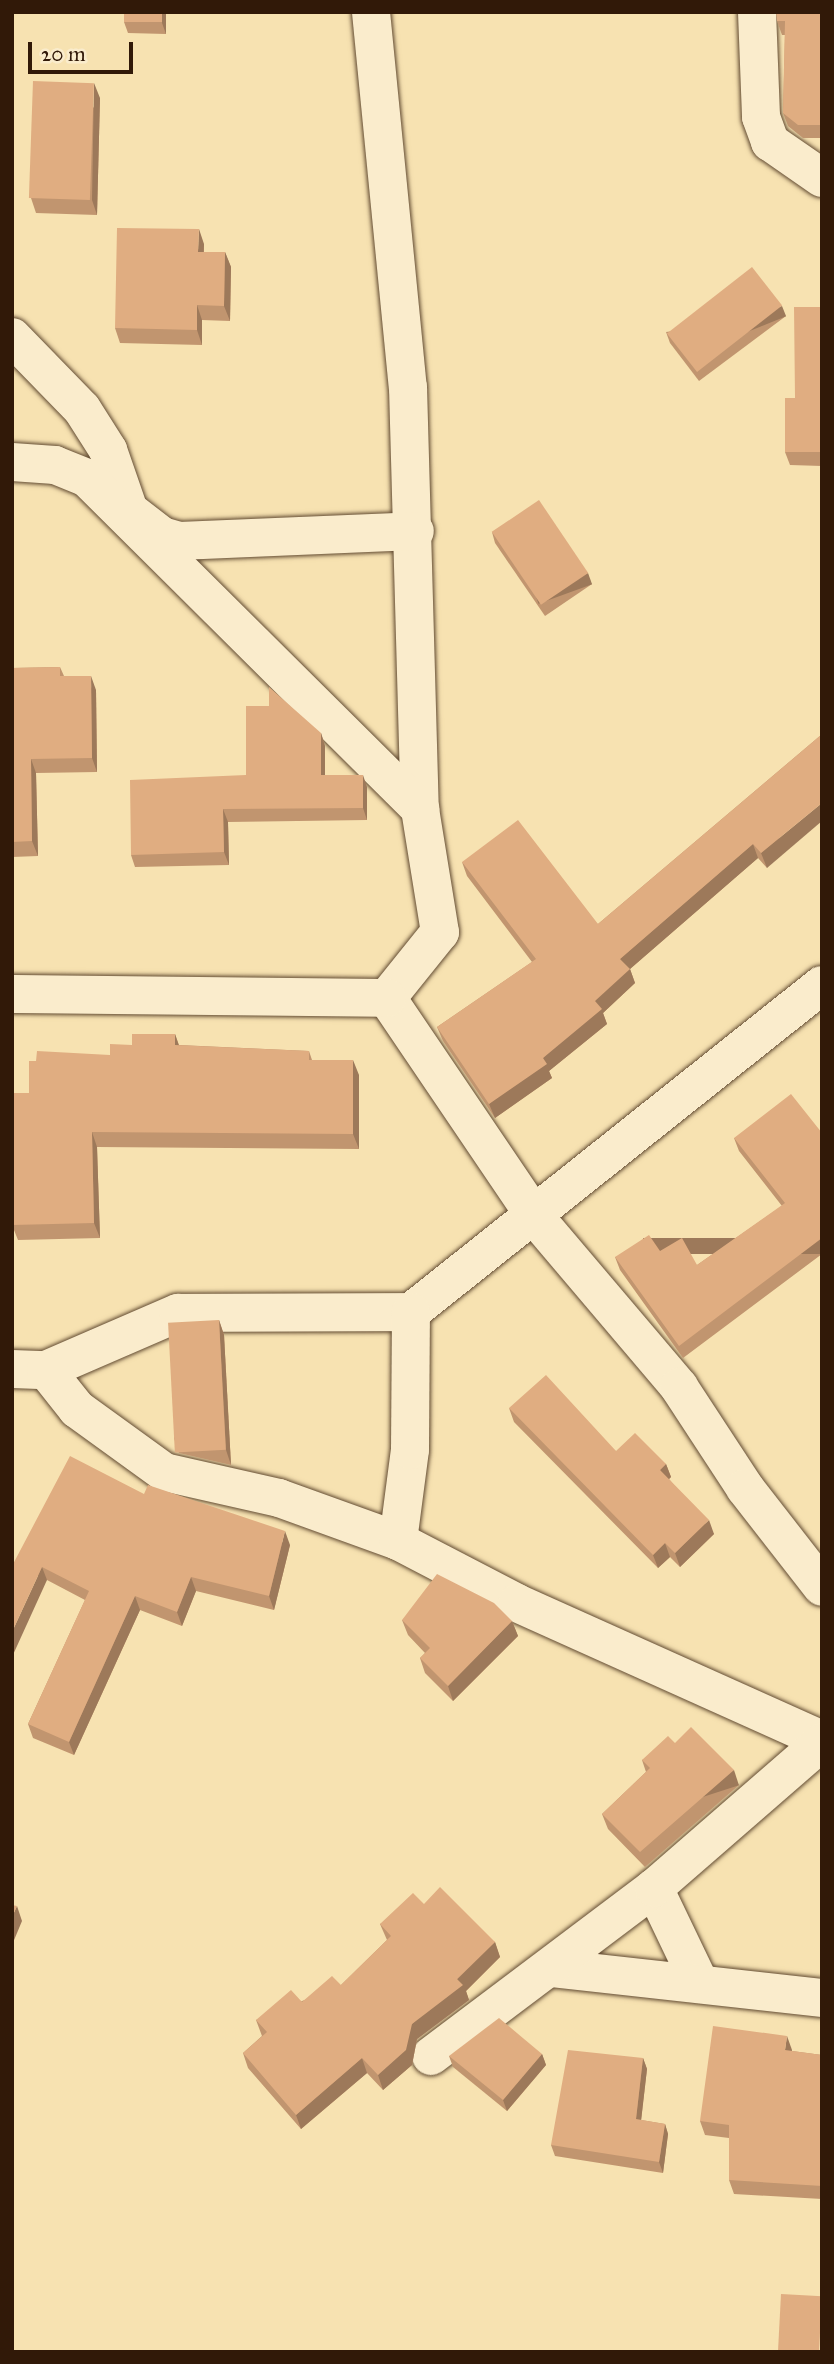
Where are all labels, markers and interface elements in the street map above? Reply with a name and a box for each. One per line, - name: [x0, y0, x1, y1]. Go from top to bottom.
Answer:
- scale bar: [32, 28, 136, 72]
- text: 20 m: [41, 41, 86, 67]

